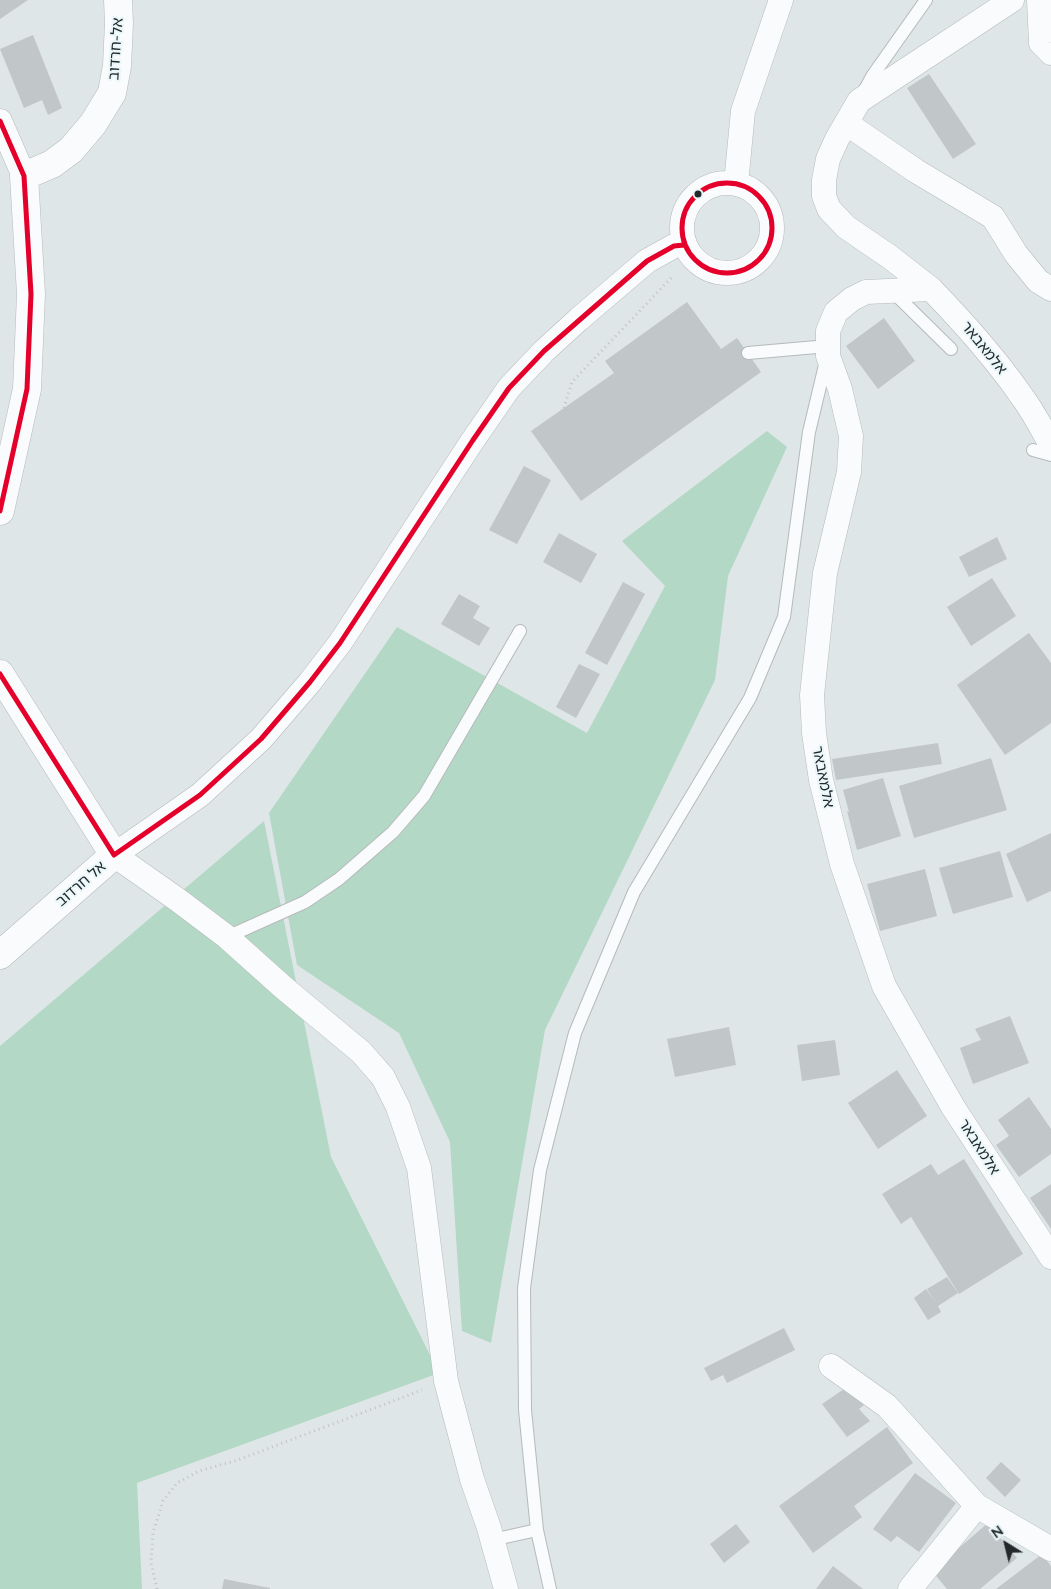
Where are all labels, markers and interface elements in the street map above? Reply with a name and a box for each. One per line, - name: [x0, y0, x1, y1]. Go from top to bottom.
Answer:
- street label: אל-חרדוב: [105, 17, 127, 81]
- unlabelled marker: [693, 189, 703, 199]
- street label: אלמאבאר: [957, 318, 1011, 378]
- street label: אלמאבאר: [808, 745, 838, 809]
- street label: אל חרדוב: [52, 858, 110, 910]
- street label: אלמאבאר: [954, 1116, 1004, 1178]
- north arrow: [981, 1519, 1031, 1569]
- text: N: [988, 1521, 1007, 1542]

